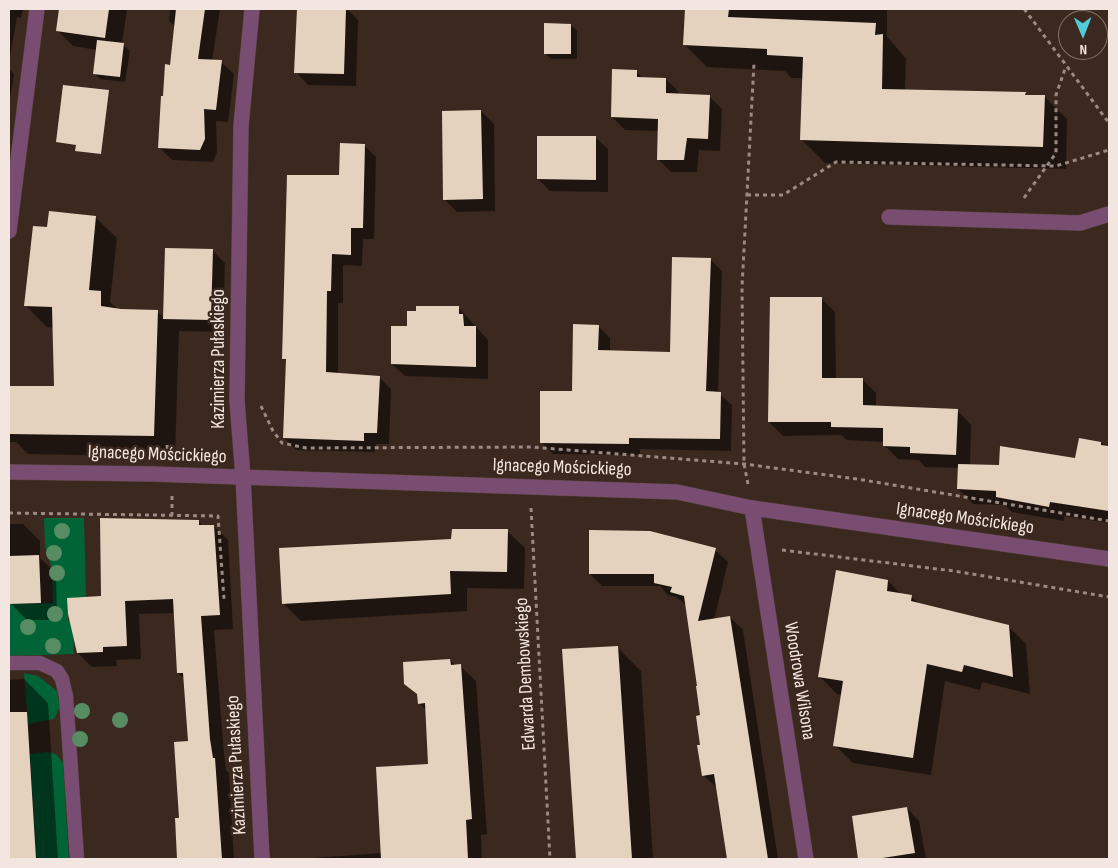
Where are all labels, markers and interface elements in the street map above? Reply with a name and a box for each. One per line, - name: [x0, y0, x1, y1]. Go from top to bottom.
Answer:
- north arrow: [1058, 10, 1108, 60]
- text: N: [1079, 41, 1087, 58]
- street label: Kazimierza Pułaskiego: [208, 289, 230, 429]
- street label: Ignacego Mościckiego: [87, 441, 227, 469]
- street label: Ignacego Mościckiego: [492, 454, 632, 482]
- street label: Ignacego Mościckiego: [895, 498, 1035, 540]
- street label: Edwarda Dembowskiego: [511, 597, 541, 751]
- street label: Woodrowa Wilsona: [778, 620, 820, 742]
- street label: Kazimierza Pułaskiego: [222, 695, 252, 835]

